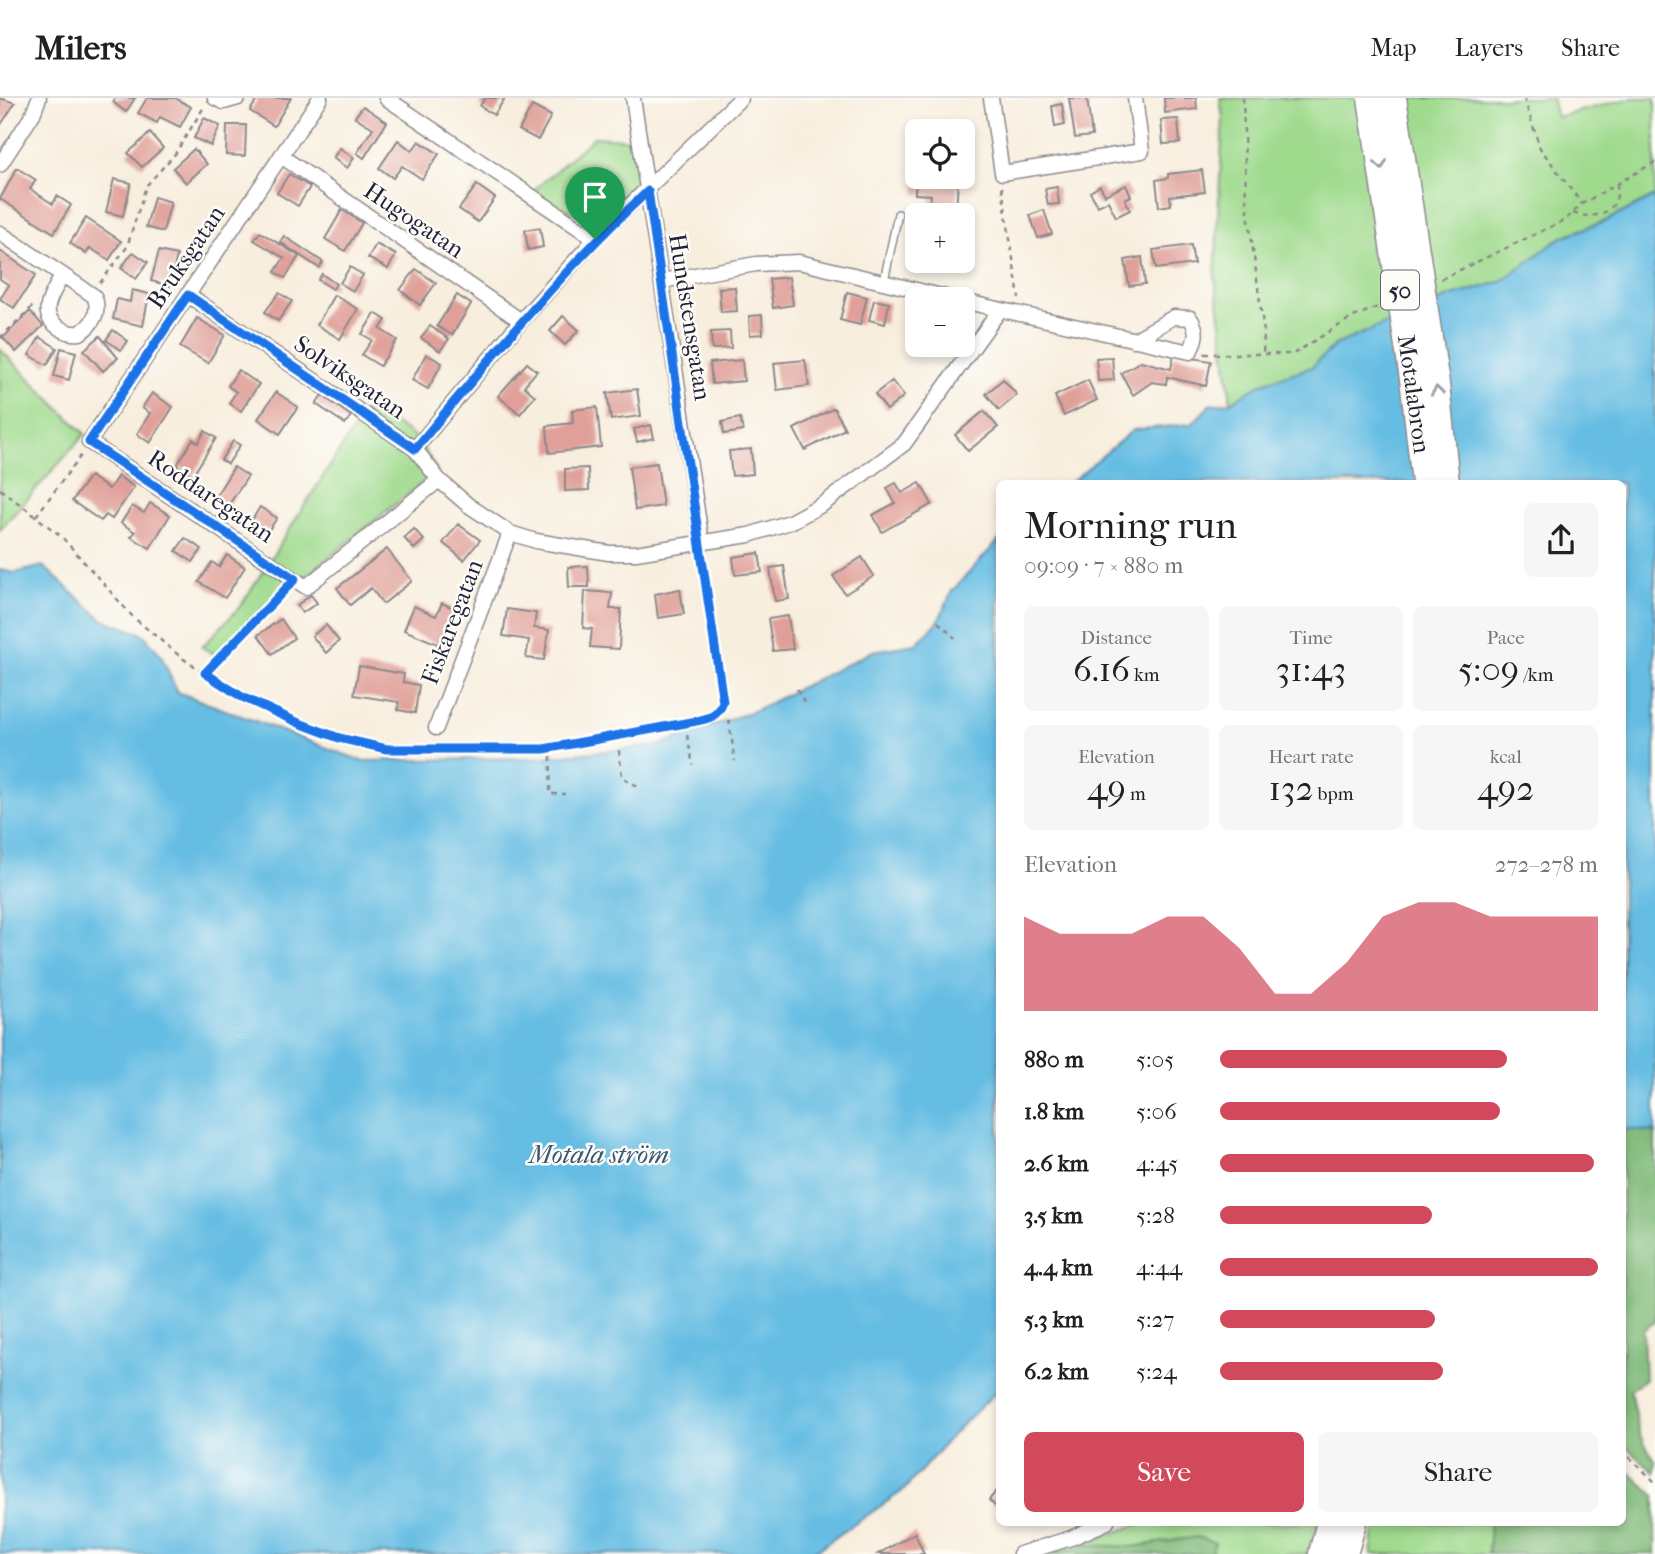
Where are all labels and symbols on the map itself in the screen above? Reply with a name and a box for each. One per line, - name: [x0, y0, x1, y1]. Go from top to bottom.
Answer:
- one-way arrow: [1373, 160, 1388, 171]
- pin: [565, 167, 625, 239]
- street label: Hugogatan: [359, 176, 469, 264]
- street label: Bruksgatan: [141, 200, 231, 314]
- street label: Hundstensgatan: [663, 231, 717, 403]
- road number: 50: [1381, 270, 1419, 309]
- street label: Solviksgatan: [289, 329, 411, 425]
- street label: Motalabron: [1392, 333, 1436, 455]
- one-way arrow: [1429, 385, 1444, 397]
- street label: Roddaregatan: [143, 444, 279, 548]
- street label: Fiskaregatan: [415, 555, 489, 688]
- water label: Motala ström: [527, 1139, 669, 1170]

